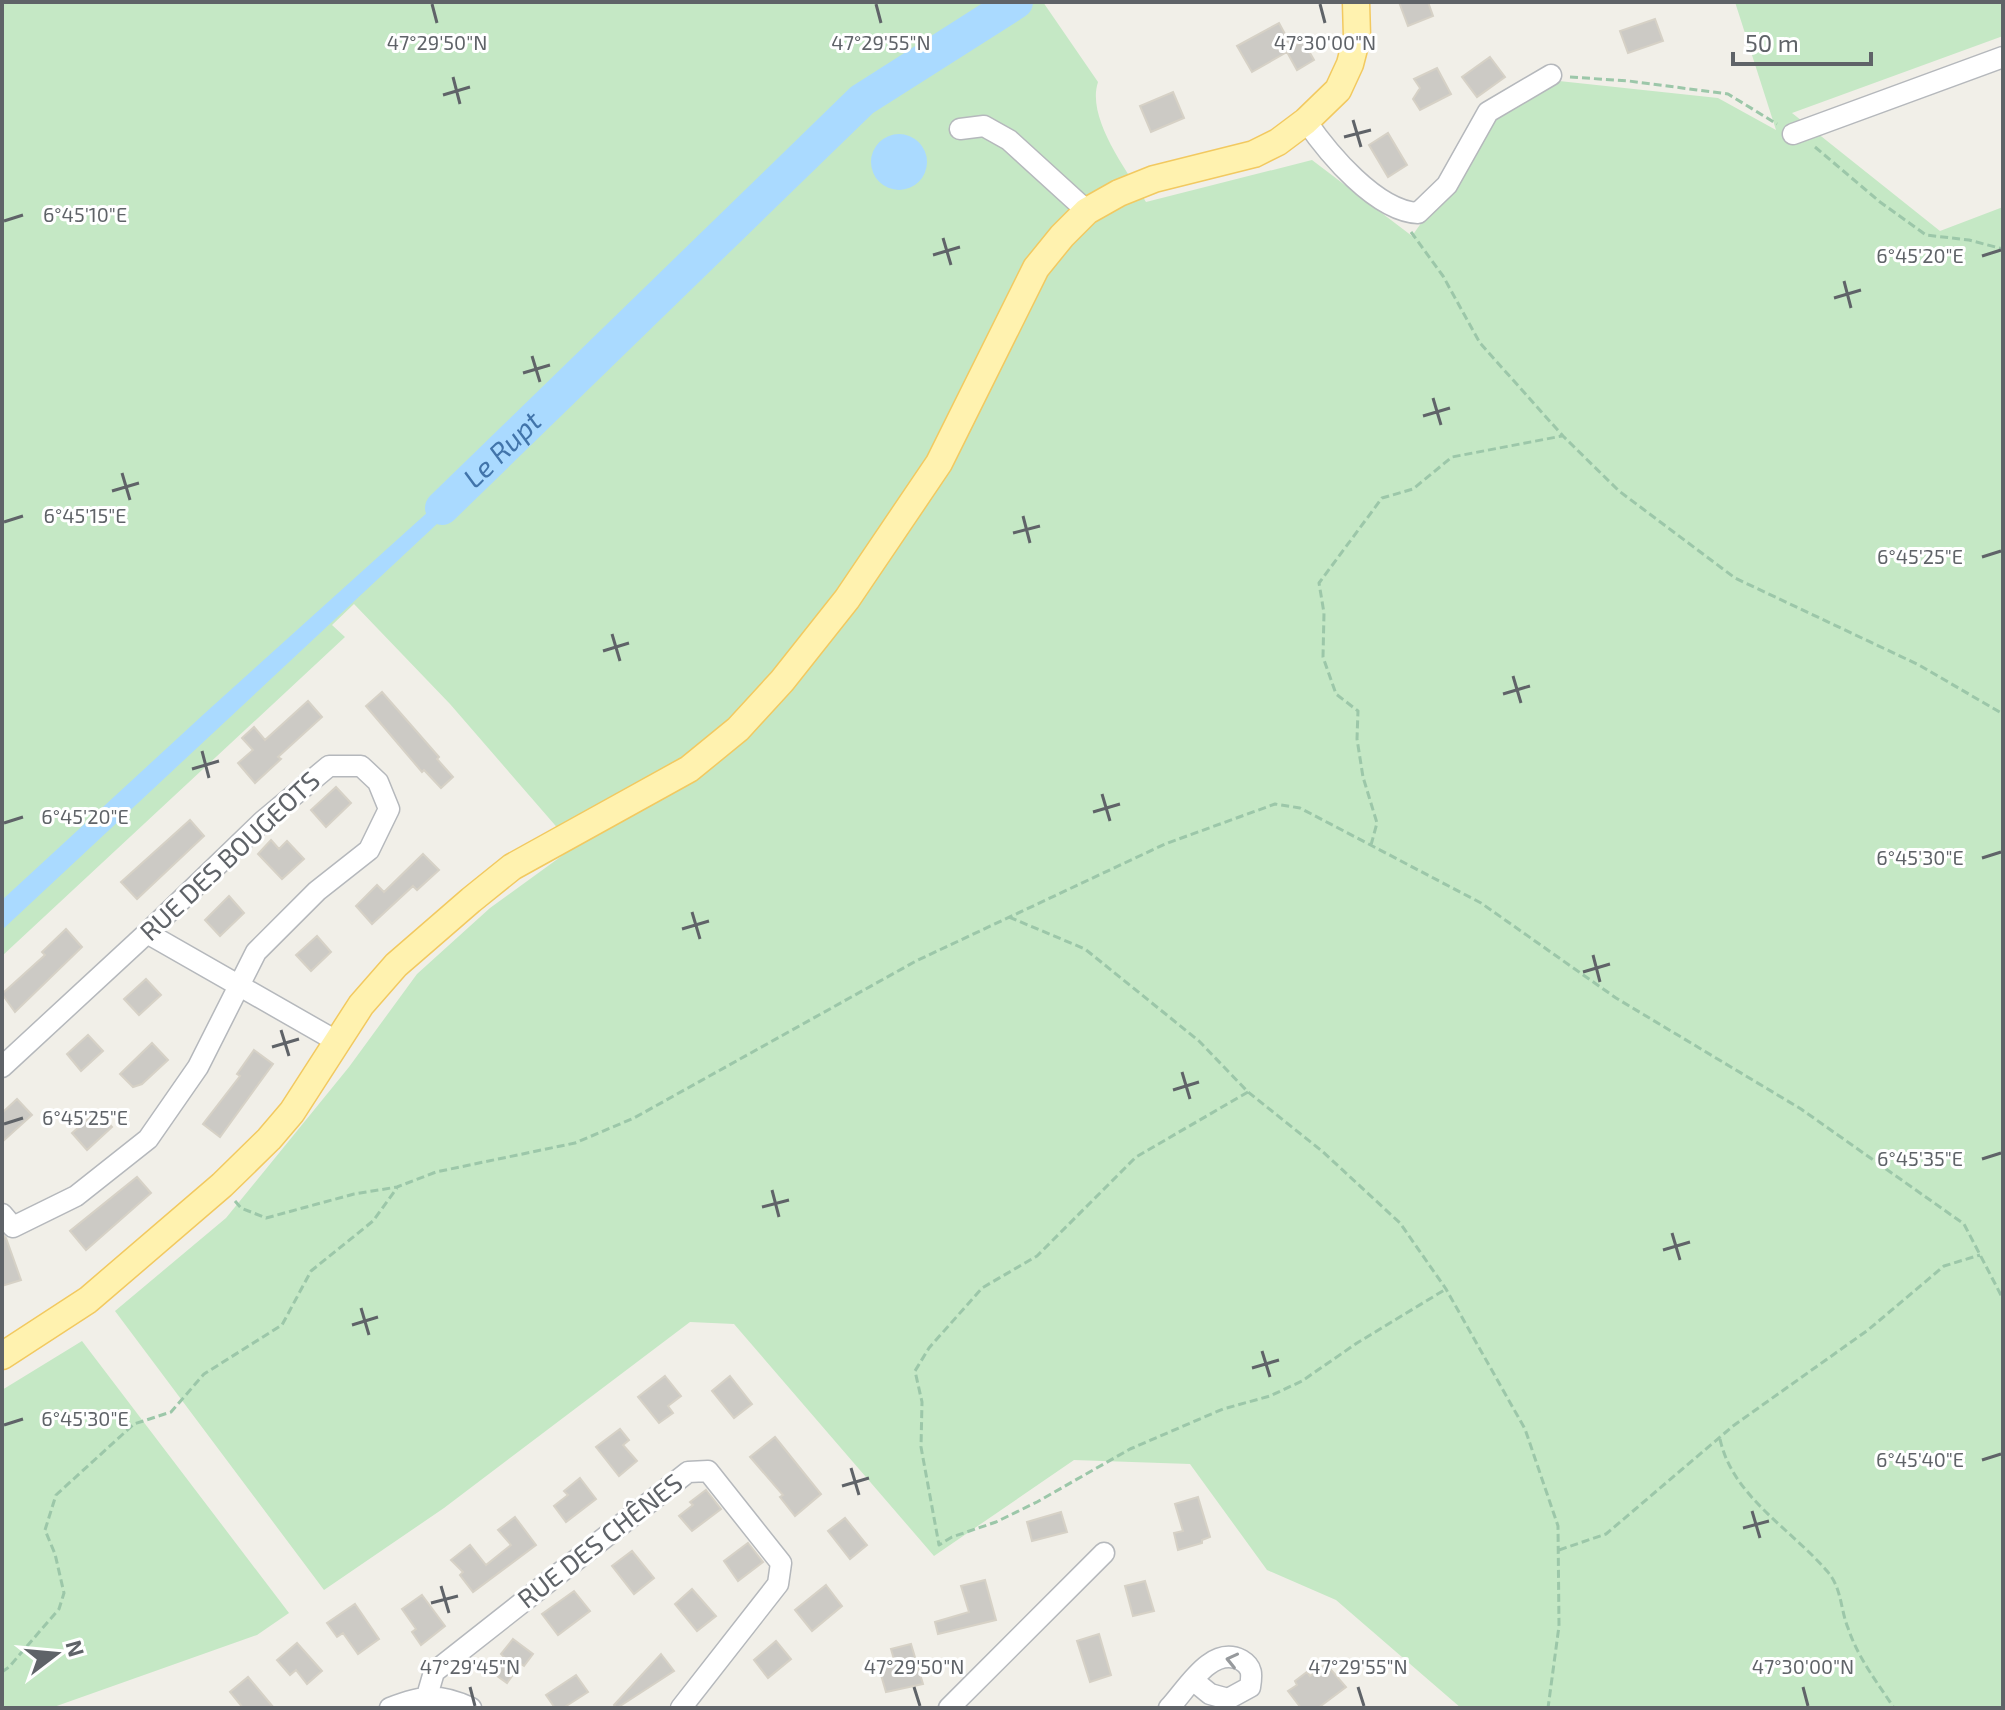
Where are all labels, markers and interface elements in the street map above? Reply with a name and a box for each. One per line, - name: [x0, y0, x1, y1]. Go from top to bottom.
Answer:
- scale bar: [1733, 16, 1871, 66]
- text: 50 m: [1745, 28, 1799, 57]
- text: 47°29'50"N: [387, 30, 487, 54]
- text: 47°29'55"N: [831, 30, 931, 54]
- text: 47°30'00"N: [1274, 30, 1376, 54]
- text: 6°45'10"E: [43, 202, 127, 226]
- text: 6°45'20"E: [1876, 243, 1964, 267]
- water label: Le Rupt: [456, 403, 548, 494]
- text: 6°45'15"E: [44, 503, 126, 527]
- text: 6°45'25"E: [1877, 544, 1963, 568]
- street label: RUE DES BOUGEOTS: [133, 764, 325, 946]
- text: 6°45'20"E: [41, 804, 129, 828]
- text: 6°45'30"E: [1876, 845, 1964, 869]
- text: 6°45'25"E: [42, 1105, 128, 1129]
- text: 6°45'35"E: [1877, 1146, 1963, 1170]
- text: 6°45'30"E: [41, 1406, 129, 1430]
- text: 6°45'40"E: [1876, 1447, 1964, 1471]
- street label: RUE DES CHÊNES: [511, 1466, 687, 1614]
- north arrow: [16, 1614, 96, 1694]
- text: N: [62, 1637, 91, 1659]
- one-way arrow: [1226, 1652, 1239, 1669]
- text: 47°29'45"N: [420, 1654, 520, 1678]
- text: 47°29'50"N: [864, 1654, 964, 1678]
- text: 47°29'55"N: [1308, 1654, 1408, 1678]
- text: 47°30'00"N: [1752, 1654, 1854, 1678]

